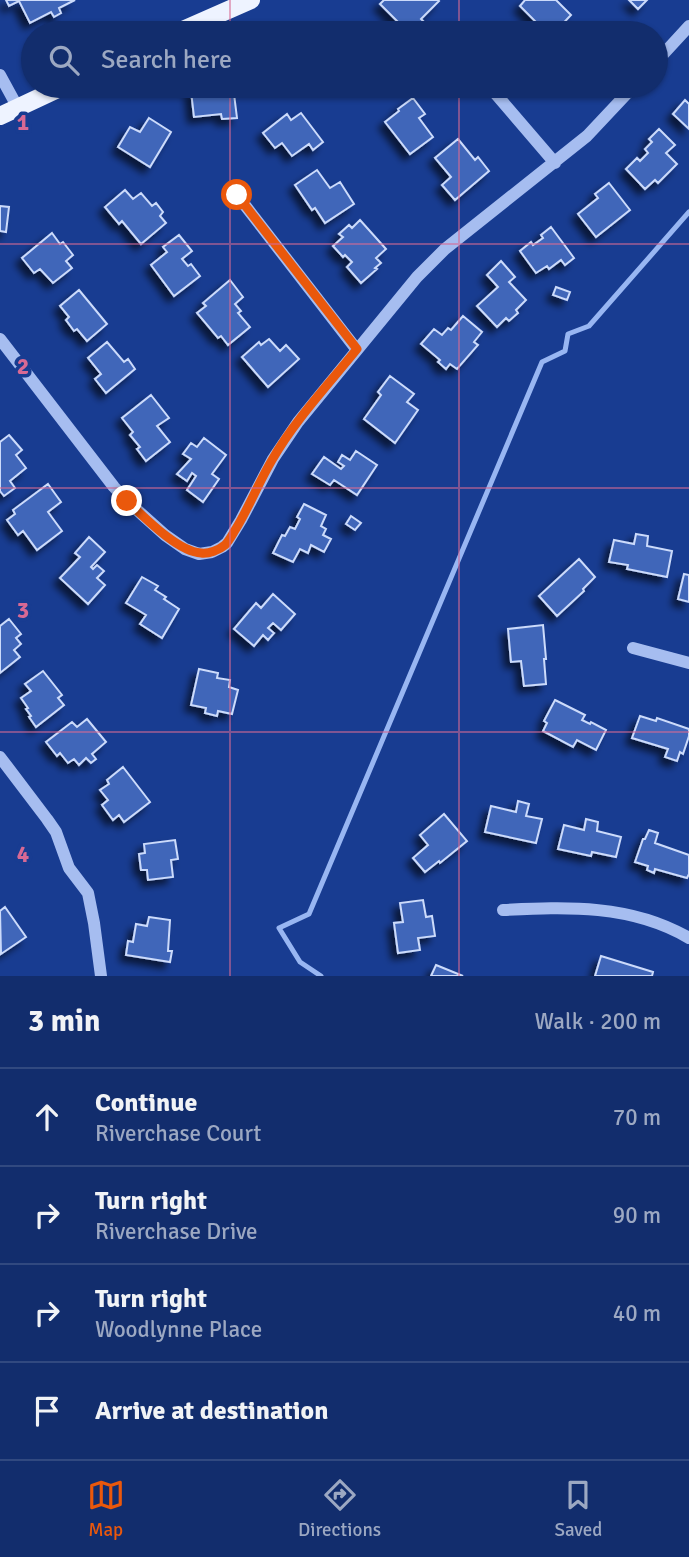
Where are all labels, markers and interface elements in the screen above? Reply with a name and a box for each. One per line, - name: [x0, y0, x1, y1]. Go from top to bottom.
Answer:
- search box: [21, 21, 668, 98]
- icon: search: [45, 41, 83, 79]
- text: Search here: [101, 44, 232, 76]
- text: 1: [17, 108, 29, 137]
- route start: [221, 179, 252, 210]
- text: 2: [17, 352, 29, 381]
- route end: [111, 485, 142, 516]
- text: 3: [17, 596, 29, 625]
- text: 4: [17, 840, 29, 869]
- text: 3 min: [28, 1003, 100, 1040]
- text: Walk · 200 m: [535, 1007, 661, 1036]
- text: Continue: [95, 1087, 197, 1119]
- icon: ahead: [28, 1098, 66, 1136]
- text: 70 m: [613, 1103, 661, 1132]
- text: Riverchase Court: [95, 1119, 261, 1148]
- text: Turn right: [95, 1185, 207, 1217]
- icon: right: [28, 1196, 66, 1234]
- text: 90 m: [613, 1201, 661, 1230]
- text: Riverchase Drive: [95, 1217, 258, 1246]
- text: Turn right: [95, 1283, 207, 1315]
- icon: right: [28, 1294, 66, 1332]
- text: 40 m: [613, 1299, 661, 1328]
- text: Woodlynne Place: [95, 1315, 262, 1344]
- icon: arrive: [28, 1392, 66, 1430]
- text: Arrive at destination: [95, 1395, 328, 1427]
- tab: Map: [87, 1476, 125, 1542]
- tab: Directions: [298, 1476, 381, 1542]
- tab: Saved: [554, 1476, 602, 1542]

